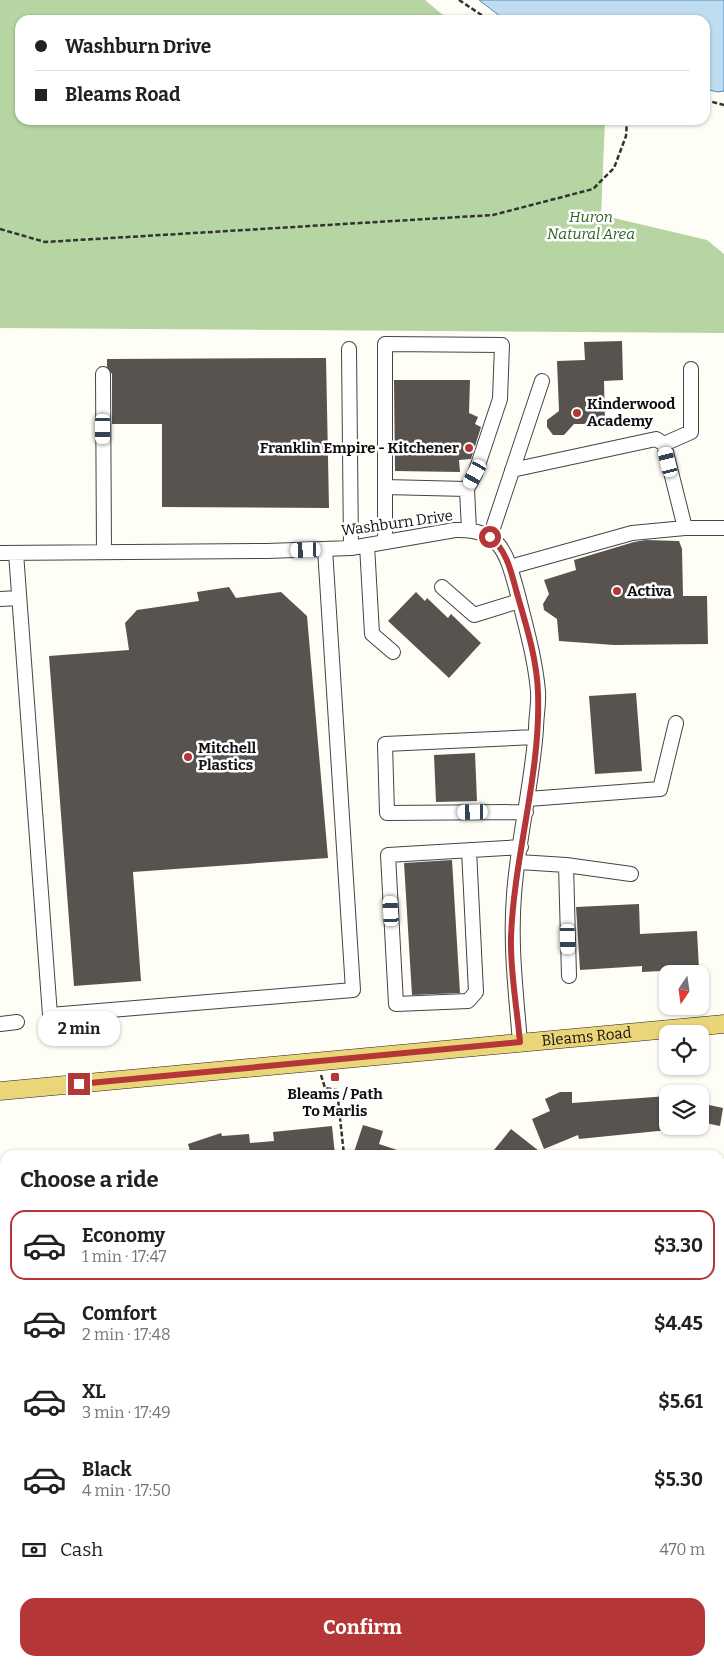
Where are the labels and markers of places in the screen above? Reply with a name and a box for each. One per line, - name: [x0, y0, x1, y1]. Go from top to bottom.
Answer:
- place label: Kinderwood Academy: [587, 395, 675, 430]
- marker: Kinderwood Academy: [571, 407, 583, 419]
- place label: Franklin Empire - Kitchener: [260, 439, 459, 457]
- marker: Franklin Empire - Kitchener: [463, 442, 475, 454]
- place label: Activa: [627, 582, 672, 600]
- marker: Activa: [611, 585, 623, 597]
- place label: Mitchell Plastics: [198, 739, 257, 774]
- marker: Mitchell Plastics: [182, 751, 194, 763]
- marker: Bleams / Path To Marlis: [329, 1071, 341, 1083]
- place label: Bleams / Path To Marlis: [287, 1085, 383, 1120]

